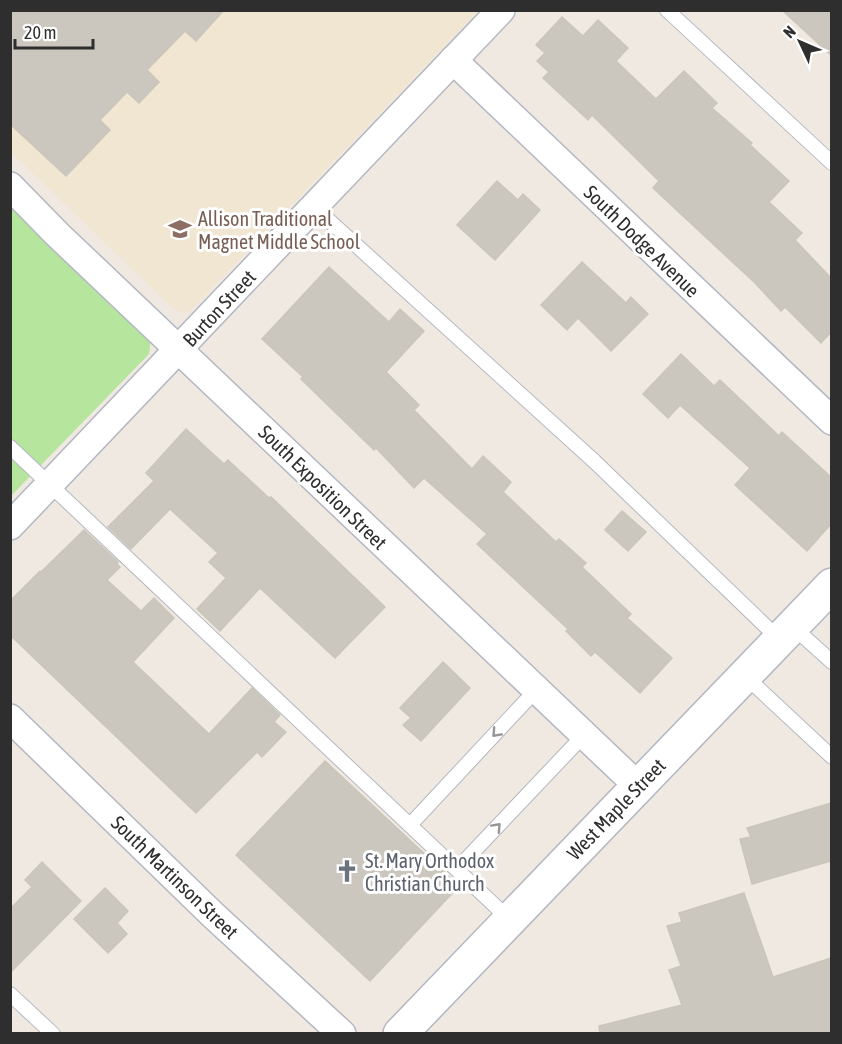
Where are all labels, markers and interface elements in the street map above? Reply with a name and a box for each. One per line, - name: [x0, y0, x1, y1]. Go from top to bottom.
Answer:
- scale bar: [15, 12, 93, 50]
- north arrow: [770, 12, 830, 72]
- text: 20 m: [24, 22, 56, 43]
- text: N: [779, 22, 799, 41]
- street label: South Dodge Avenue: [580, 180, 704, 302]
- place label: Allison Traditional Magnet Middle School: [198, 207, 361, 253]
- school or university icon: Allison Traditional Magnet Middle School: [167, 216, 193, 242]
- street label: Burton Street: [178, 265, 260, 351]
- street label: South Exposition Street: [254, 420, 392, 554]
- one-way arrow: [492, 726, 503, 736]
- street label: West Maple Street: [562, 754, 670, 864]
- street label: South Martinson Street: [107, 811, 243, 943]
- one-way arrow: [490, 823, 501, 834]
- place label: St. Mary Orthodox Christian Church: [365, 849, 494, 895]
- church icon: St. Mary Orthodox Christian Church: [334, 858, 360, 884]

